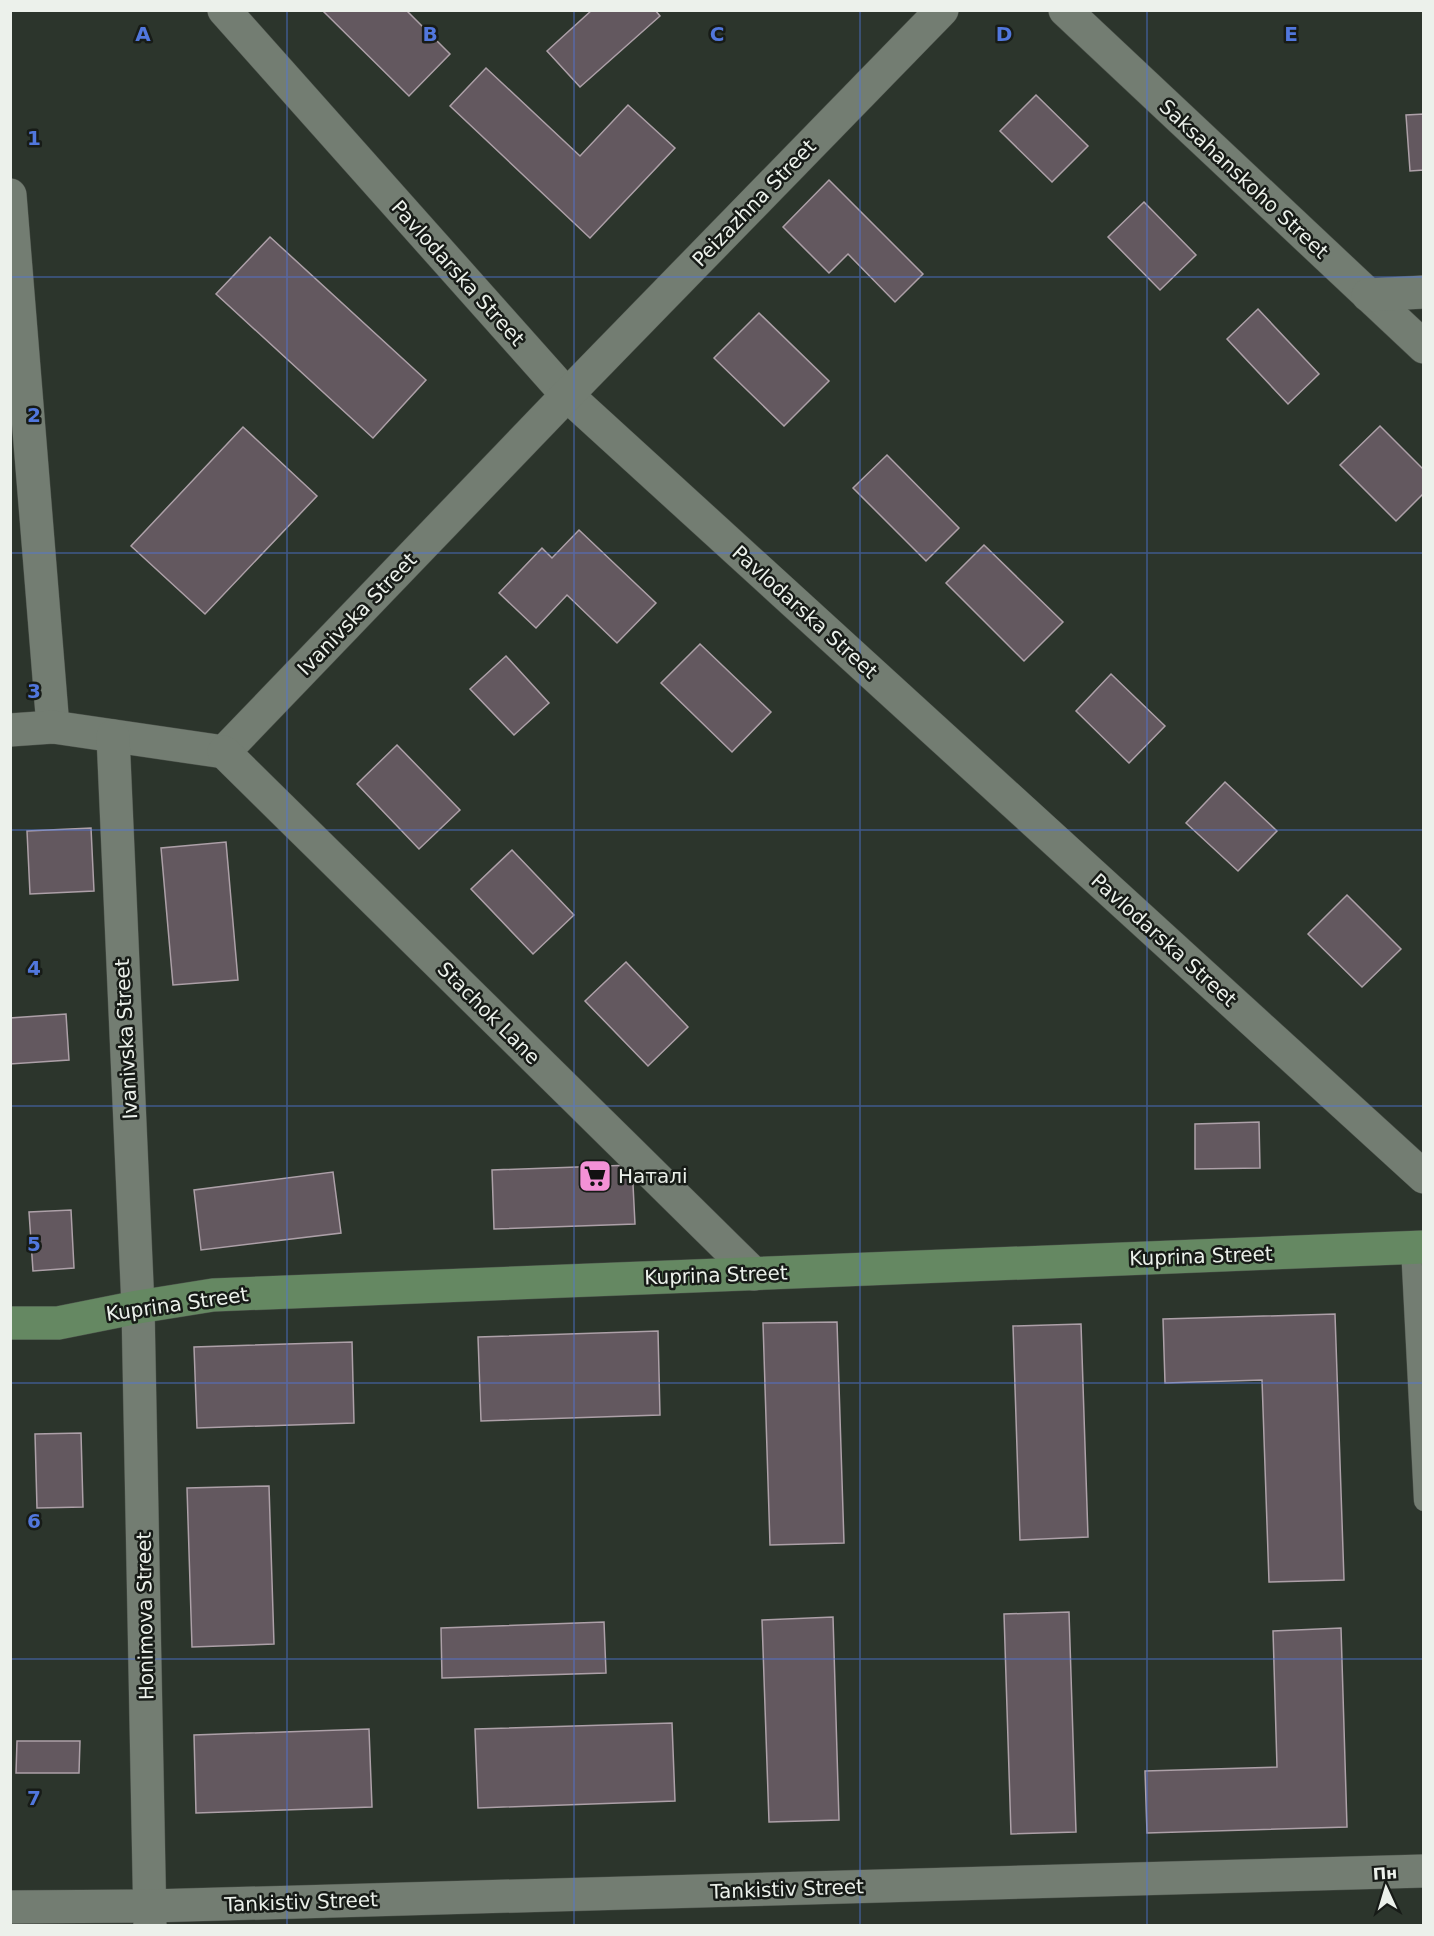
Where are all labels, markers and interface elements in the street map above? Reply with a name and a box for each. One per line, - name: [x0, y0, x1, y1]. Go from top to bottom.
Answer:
- text: A: [135, 22, 151, 46]
- text: B: [422, 22, 438, 46]
- text: C: [710, 22, 724, 46]
- text: D: [996, 22, 1012, 46]
- text: E: [1284, 22, 1298, 46]
- street label: Saksahanskoho Street: [1154, 94, 1334, 264]
- text: 1: [27, 126, 41, 150]
- street label: Peizazhna Street: [687, 134, 821, 271]
- street label: Pavlodarska Street: [386, 195, 530, 351]
- text: 2: [27, 403, 41, 427]
- street label: Pavlodarska Street: [727, 540, 883, 684]
- street label: Ivanivska Street: [292, 548, 422, 680]
- text: 3: [27, 679, 41, 703]
- street label: Pavlodarska Street: [1086, 868, 1242, 1012]
- text: 4: [27, 956, 41, 980]
- street label: Stachok Lane: [433, 957, 545, 1069]
- street label: Ivanivska Street: [110, 958, 142, 1120]
- supermarket icon: Наталі: [577, 1158, 613, 1194]
- place label: Наталі: [618, 1164, 688, 1188]
- text: 5: [27, 1232, 41, 1256]
- street label: Kuprina Street: [1129, 1242, 1273, 1270]
- street label: Kuprina Street: [644, 1261, 788, 1289]
- street label: Kuprina Street: [104, 1282, 250, 1326]
- text: 6: [27, 1509, 41, 1533]
- street label: Honimova Street: [132, 1531, 158, 1700]
- text: 7: [27, 1786, 41, 1810]
- north arrow: [1356, 1858, 1416, 1918]
- text: Пн: [1372, 1863, 1398, 1884]
- street label: Tankistiv Street: [709, 1874, 864, 1904]
- street label: Tankistiv Street: [223, 1887, 378, 1917]

